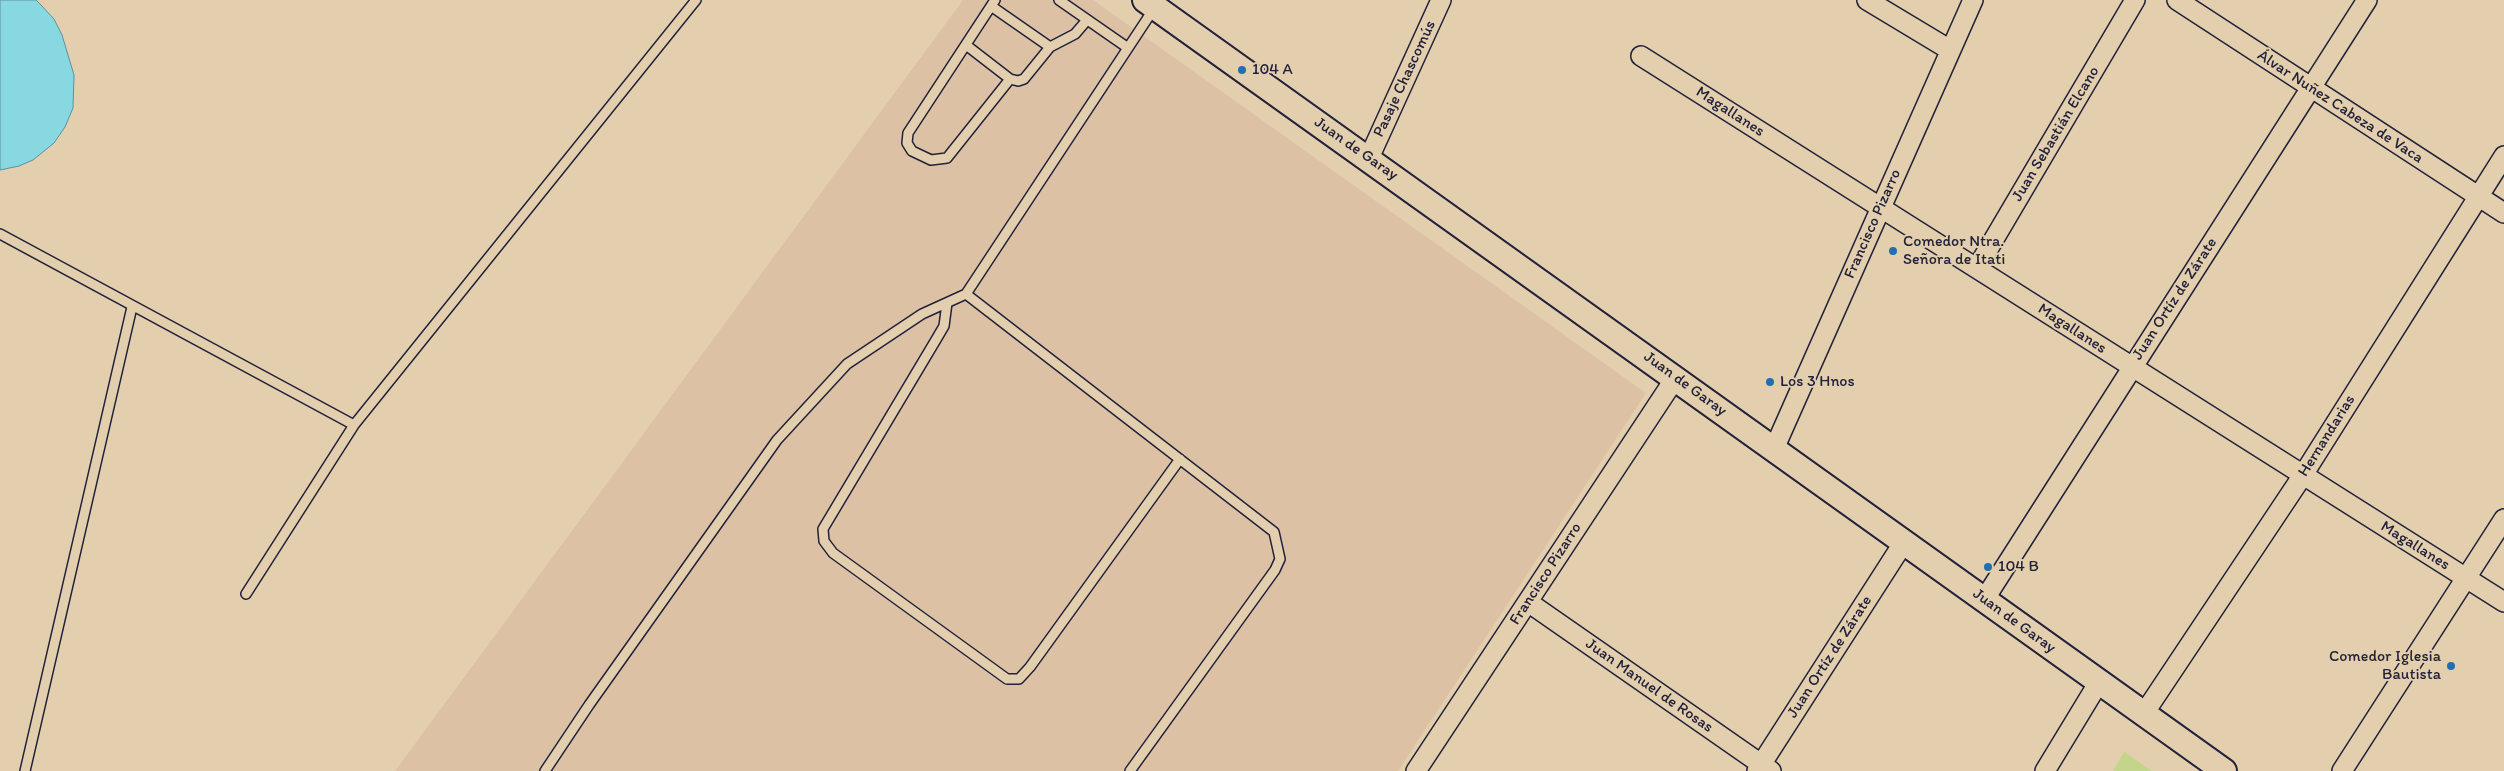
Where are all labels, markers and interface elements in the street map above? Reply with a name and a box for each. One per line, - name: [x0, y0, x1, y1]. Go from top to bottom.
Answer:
- street label: Pasaje Chascomús: [1370, 18, 1440, 140]
- street label: Álvar Nuñez Cabeza de Vaca: [2253, 46, 2427, 168]
- place label: 104 A: [1252, 60, 1293, 80]
- street label: Juan Sebastián Elcano: [2008, 63, 2104, 205]
- marker: 104 A: [1236, 64, 1248, 76]
- street label: Magallanes: [1692, 83, 1768, 141]
- street label: Juan de Garay: [1310, 113, 1402, 185]
- street label: Francisco Pizarro: [1840, 166, 1906, 282]
- place label: Comedor Ntra. Señora de Itati: [1903, 232, 2005, 270]
- street label: Juan Ortíz de Zárate: [2128, 234, 2222, 364]
- marker: Comedor Ntra. Señora de Itati: [1887, 245, 1899, 257]
- street label: Magallanes: [2034, 300, 2110, 358]
- street label: Juan de Garay: [1640, 347, 1730, 421]
- place label: Los 3 Hnos: [1780, 372, 1855, 392]
- marker: Los 3 Hnos: [1764, 376, 1776, 388]
- street label: Hernandarias: [2294, 392, 2360, 480]
- street label: Magallanes: [2377, 517, 2453, 575]
- street label: Francisco Pizarro: [1506, 519, 1586, 629]
- place label: 104 B: [1998, 557, 2039, 577]
- marker: 104 B: [1982, 561, 1994, 573]
- street label: Juan de Garay: [1969, 584, 2059, 658]
- street label: Juan Ortíz de Zárate: [1783, 592, 1877, 722]
- street label: Juan Manuel de Rosas: [1581, 635, 1717, 737]
- place label: Comedor Iglesia Bautista: [2329, 647, 2441, 685]
- marker: Comedor Iglesia Bautista: [2445, 660, 2457, 672]

